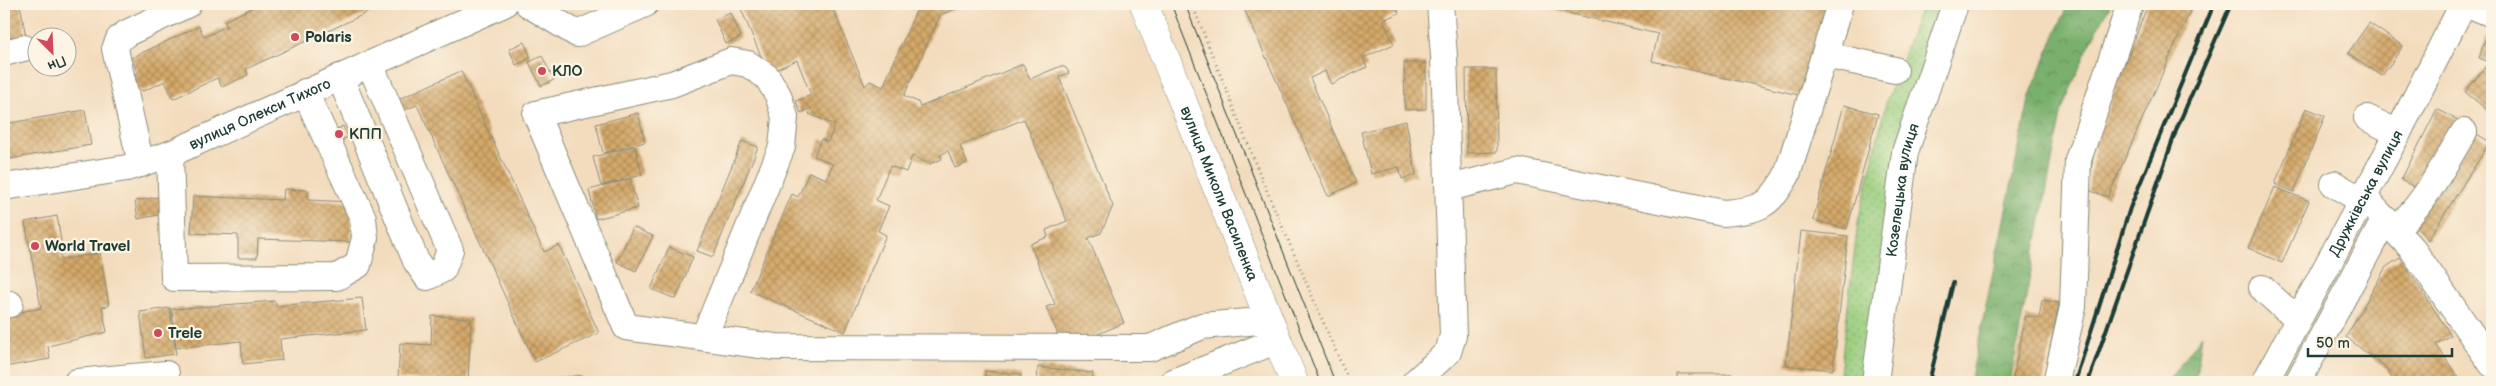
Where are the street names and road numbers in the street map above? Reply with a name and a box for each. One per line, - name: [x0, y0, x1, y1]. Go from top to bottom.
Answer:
- street label: вулиця Олекси Тихого: [186, 74, 334, 154]
- street label: вулиця Миколи Василенка: [1176, 104, 1262, 284]
- street label: Козелецька вулиця: [1882, 121, 1924, 258]
- street label: Дружківська вулиця: [2325, 127, 2408, 260]

